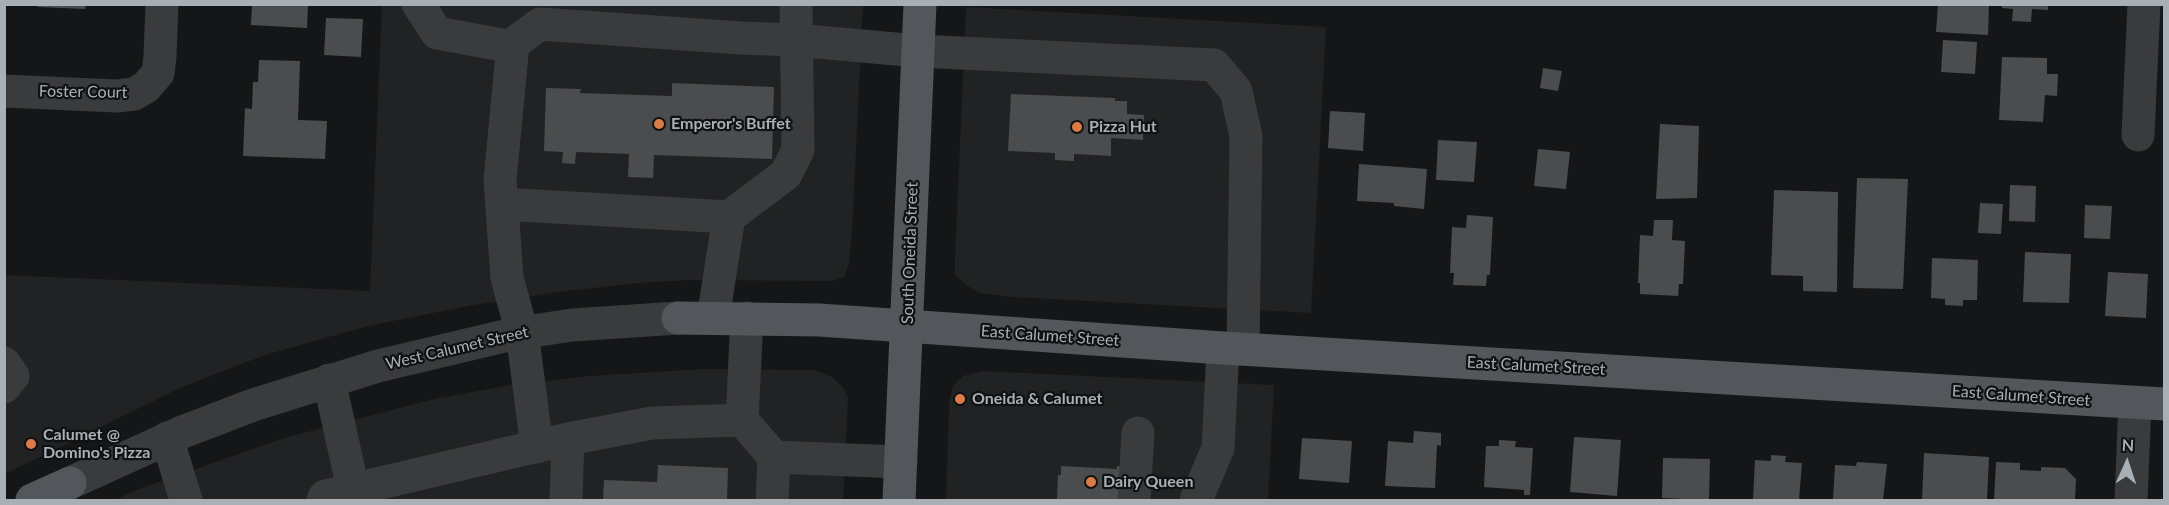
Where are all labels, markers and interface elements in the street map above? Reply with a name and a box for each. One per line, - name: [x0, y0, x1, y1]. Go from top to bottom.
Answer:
- street label: Foster Court: [39, 82, 127, 102]
- place label: Emperor's Buffet: [671, 114, 791, 134]
- marker: Emperor's Buffet: [652, 117, 666, 131]
- place label: Pizza Hut: [1089, 117, 1157, 137]
- marker: Pizza Hut: [1070, 120, 1084, 134]
- street label: South Oneida Street: [898, 182, 922, 324]
- street label: West Calumet Street: [384, 322, 530, 374]
- street label: East Calumet Street: [980, 322, 1120, 350]
- street label: East Calumet Street: [1466, 353, 1606, 379]
- street label: East Calumet Street: [1951, 382, 2091, 410]
- place label: Oneida & Calumet: [972, 389, 1102, 409]
- marker: Oneida & Calumet: [953, 392, 967, 406]
- place label: Calumet @ Domino's Pizza: [43, 425, 150, 463]
- north arrow: [2097, 433, 2157, 493]
- text: N: [2121, 435, 2135, 454]
- marker: Calumet @ Domino's Pizza: [24, 437, 38, 451]
- place label: Dairy Queen: [1103, 472, 1193, 492]
- marker: Dairy Queen: [1084, 475, 1098, 489]

